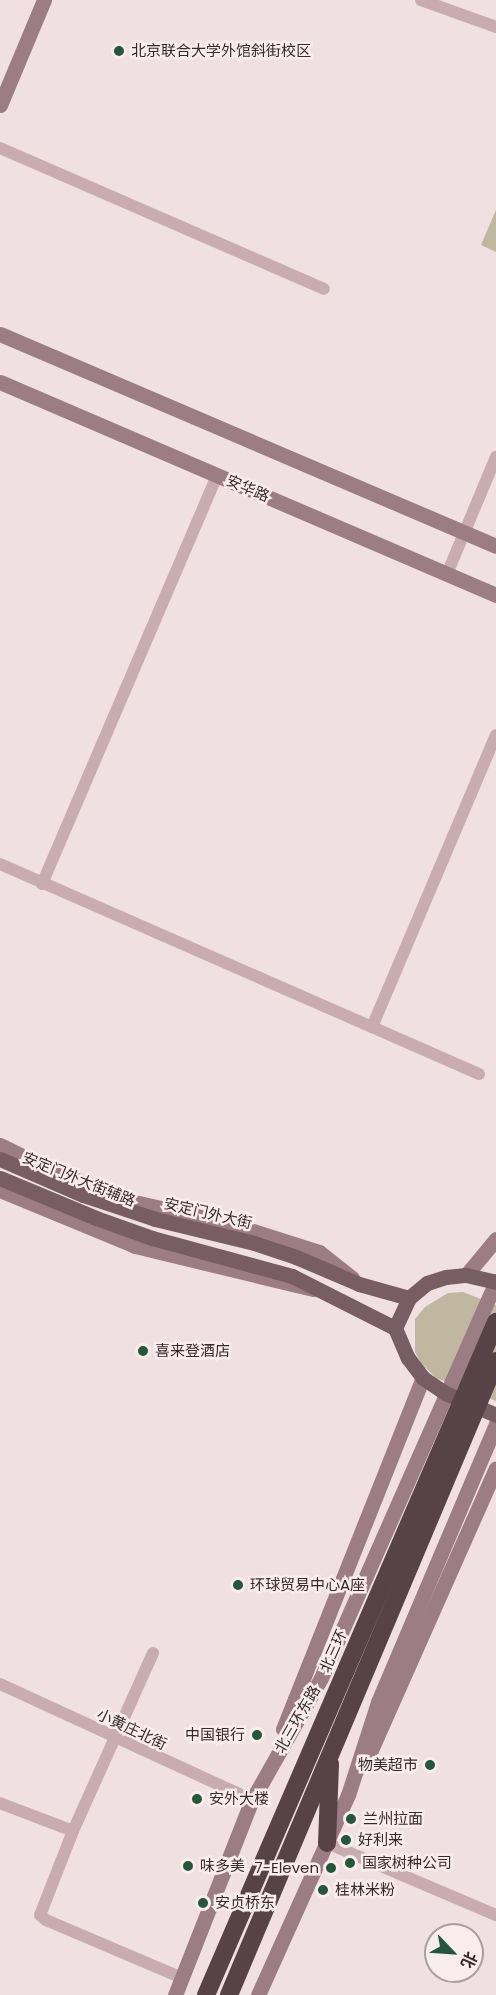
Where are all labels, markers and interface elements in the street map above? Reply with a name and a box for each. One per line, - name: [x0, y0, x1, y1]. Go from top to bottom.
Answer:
- place label: 北京联合大学外馆斜街校区: [131, 42, 311, 60]
- marker: 北京联合大学外馆斜街校区: [112, 44, 126, 58]
- street label: 安华路: [224, 471, 272, 505]
- street label: 安定门外大街辅路: [20, 1148, 138, 1210]
- street label: 安定门外大街: [162, 1194, 254, 1232]
- place label: 喜来登酒店: [155, 1342, 230, 1360]
- marker: 喜来登酒店: [136, 1344, 150, 1358]
- place label: 环球贸易中心A座: [250, 1576, 365, 1594]
- marker: 环球贸易中心A座: [231, 1578, 245, 1592]
- street label: 北三环: [316, 1627, 350, 1675]
- street label: 北三环东路: [270, 1682, 324, 1756]
- street label: 小黄庄北街: [94, 1705, 170, 1753]
- place label: 中国银行: [185, 1726, 245, 1744]
- marker: 中国银行: [250, 1728, 264, 1742]
- place label: 物美超市: [358, 1756, 418, 1774]
- marker: 物美超市: [423, 1758, 437, 1772]
- place label: 安外大楼: [209, 1790, 269, 1808]
- marker: 安外大楼: [190, 1792, 204, 1806]
- place label: 兰州拉面: [363, 1810, 423, 1828]
- marker: 兰州拉面: [344, 1812, 358, 1826]
- place label: 好利来: [358, 1831, 403, 1849]
- marker: 好利来: [339, 1833, 353, 1847]
- place label: 国家树种公司: [362, 1854, 452, 1872]
- marker: 国家树种公司: [343, 1856, 357, 1870]
- place label: 味多美: [200, 1857, 245, 1875]
- marker: 味多美: [181, 1859, 195, 1873]
- place label: 7-Eleven: [255, 1859, 319, 1877]
- marker: 7-Eleven: [324, 1861, 338, 1875]
- place label: 桂林米粉: [335, 1881, 395, 1899]
- marker: 桂林米粉: [316, 1883, 330, 1897]
- place label: 安贞桥东: [215, 1894, 275, 1912]
- marker: 安贞桥东: [196, 1896, 210, 1910]
- north arrow: [424, 1923, 484, 1983]
- text: 北: [455, 1948, 483, 1972]

